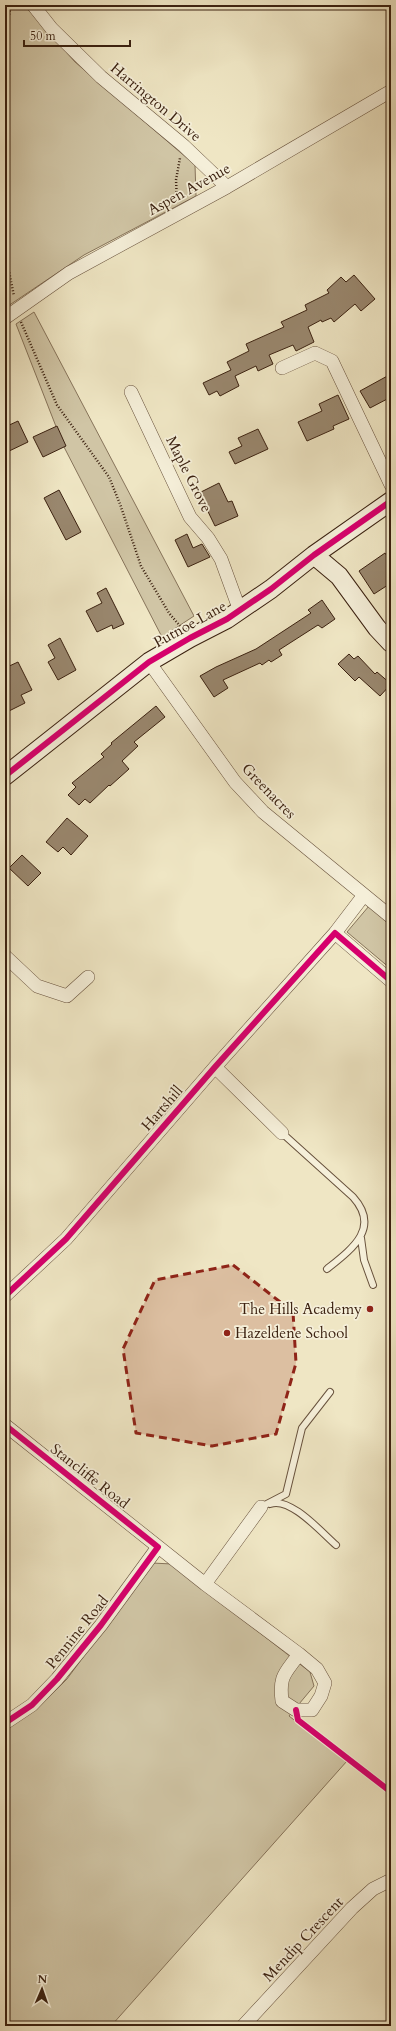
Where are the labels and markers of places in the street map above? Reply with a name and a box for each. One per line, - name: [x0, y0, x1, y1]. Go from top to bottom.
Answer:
- place label: The Hills Academy: [239, 1299, 362, 1319]
- marker: The Hills Academy: [365, 1304, 375, 1314]
- place label: Hazeldene School: [235, 1323, 348, 1343]
- marker: Hazeldene School: [222, 1328, 232, 1338]

